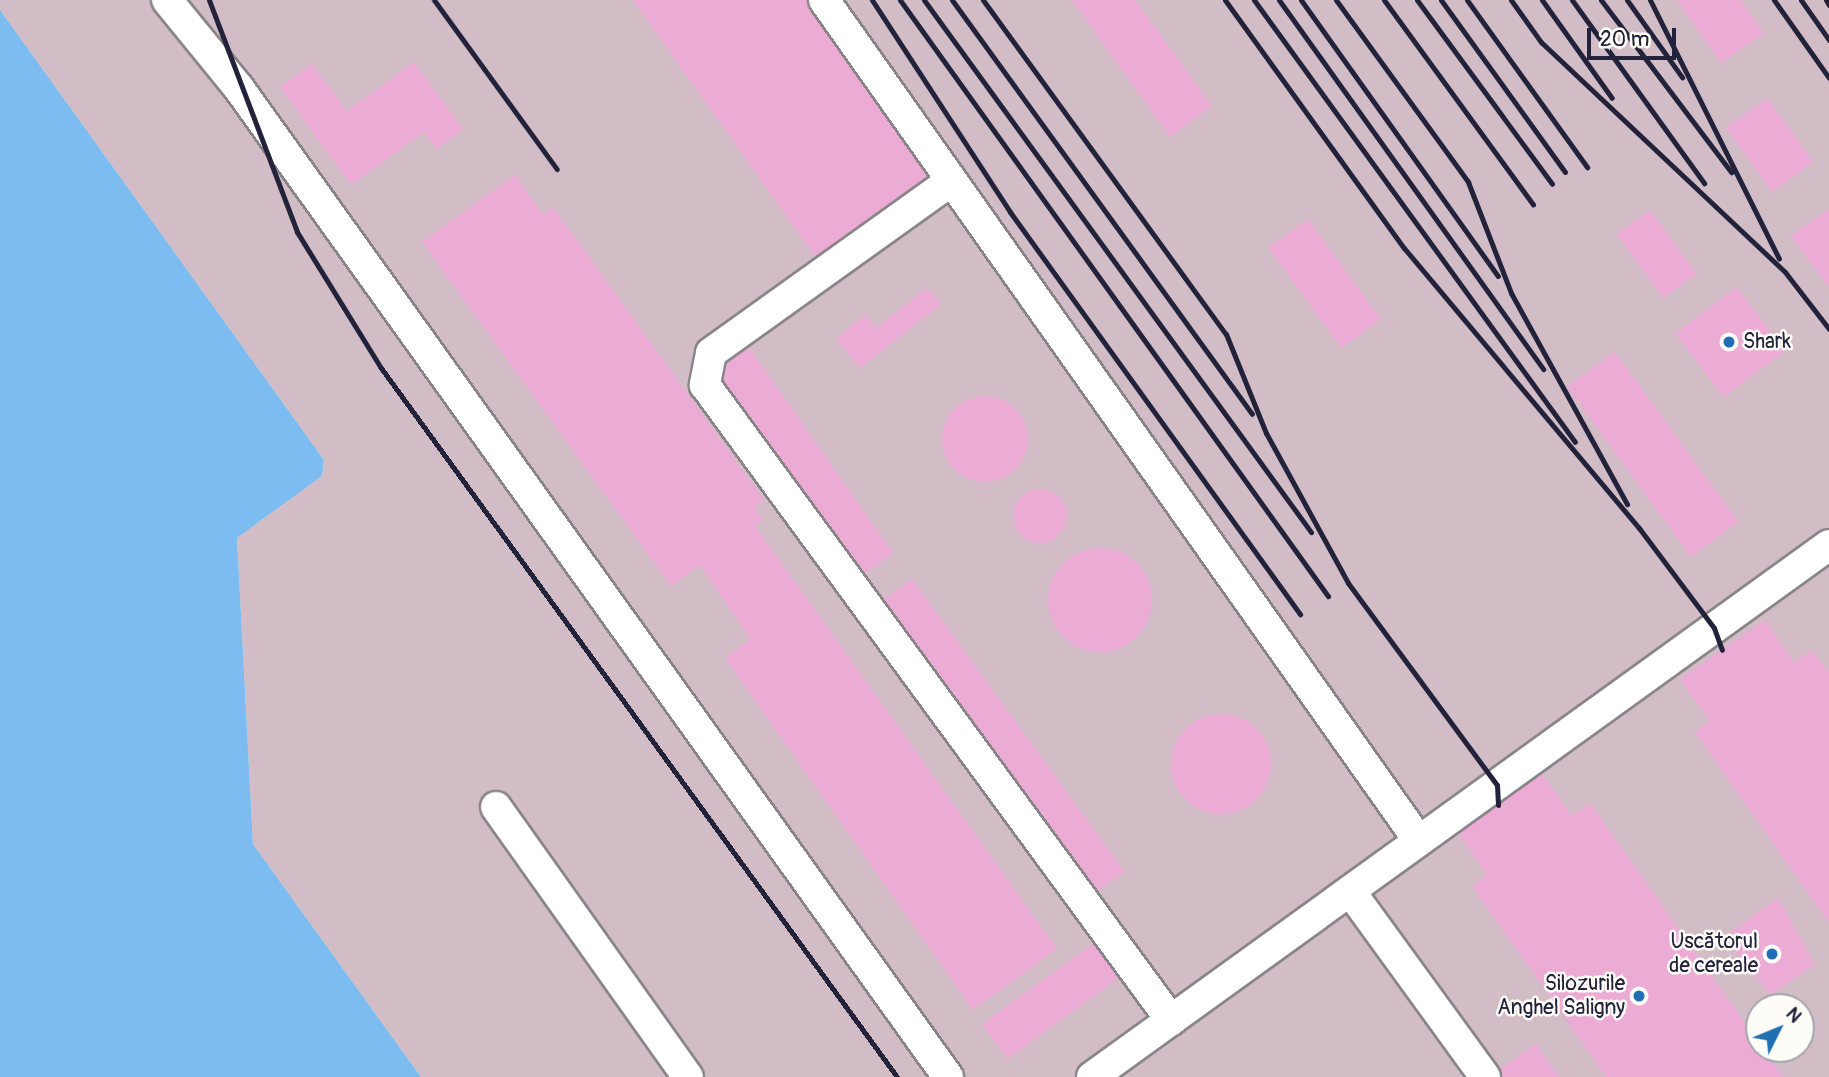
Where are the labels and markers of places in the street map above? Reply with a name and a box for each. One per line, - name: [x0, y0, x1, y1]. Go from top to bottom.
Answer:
- place label: Shark: [1743, 329, 1791, 355]
- marker: Shark: [1721, 334, 1737, 350]
- place label: Uscătorul de cereale: [1669, 929, 1758, 979]
- marker: Uscătorul de cereale: [1764, 946, 1780, 962]
- place label: Silozurile Anghel Saligny: [1497, 971, 1625, 1021]
- marker: Silozurile Anghel Saligny: [1631, 988, 1647, 1004]

